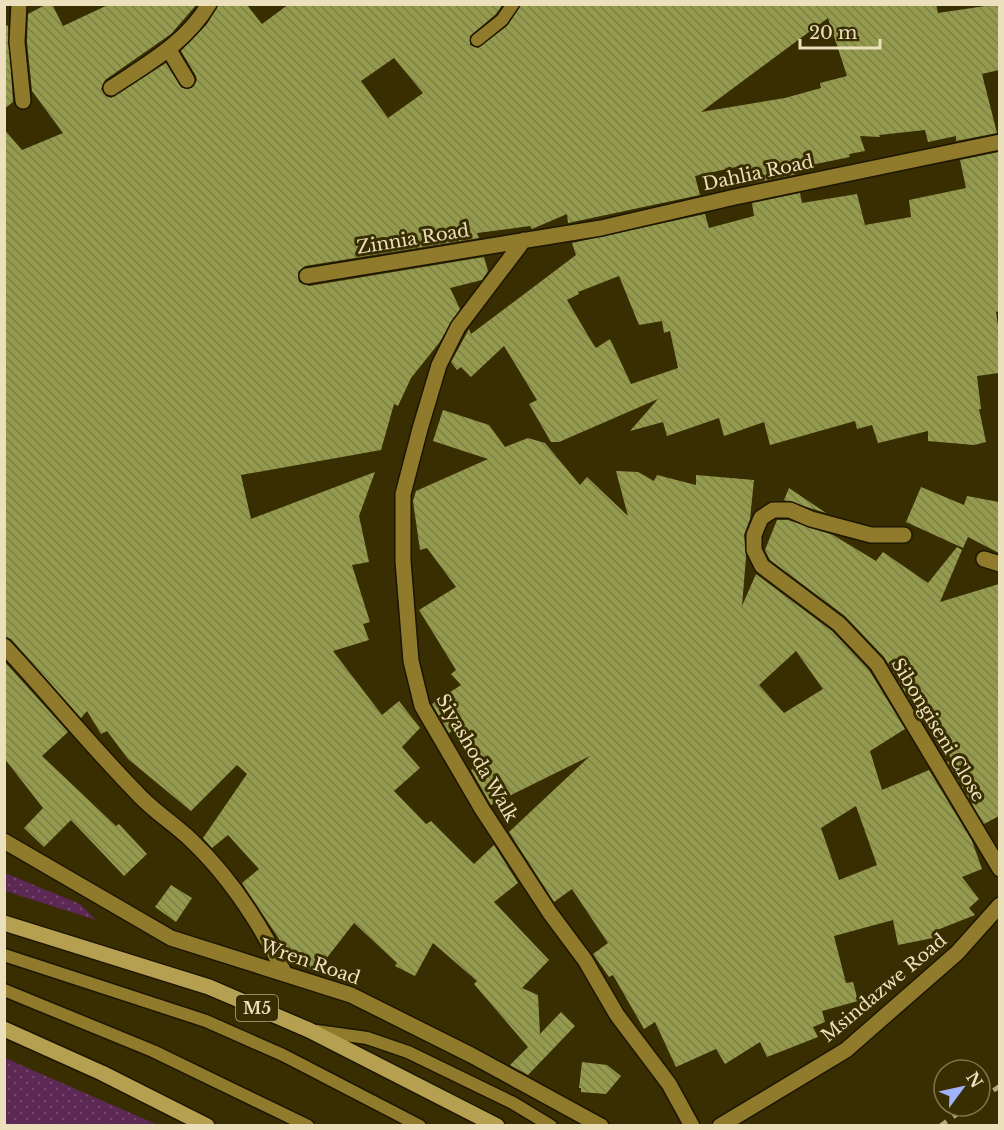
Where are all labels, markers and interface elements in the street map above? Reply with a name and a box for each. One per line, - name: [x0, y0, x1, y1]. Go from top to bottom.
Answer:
- scale bar: [800, 12, 880, 50]
- text: 20 m: [809, 22, 857, 44]
- street label: Dahlia Road: [700, 150, 816, 196]
- street label: Zinnia Road: [355, 219, 471, 259]
- street label: Sibongiseni Close: [887, 654, 989, 806]
- street label: Siyashoda Walk: [431, 690, 523, 826]
- street label: Msindazwe Road: [817, 929, 951, 1047]
- street label: Wren Road: [256, 934, 363, 989]
- road number: M5: [236, 995, 278, 1021]
- north arrow: [932, 1058, 992, 1118]
- text: N: [962, 1068, 987, 1092]

